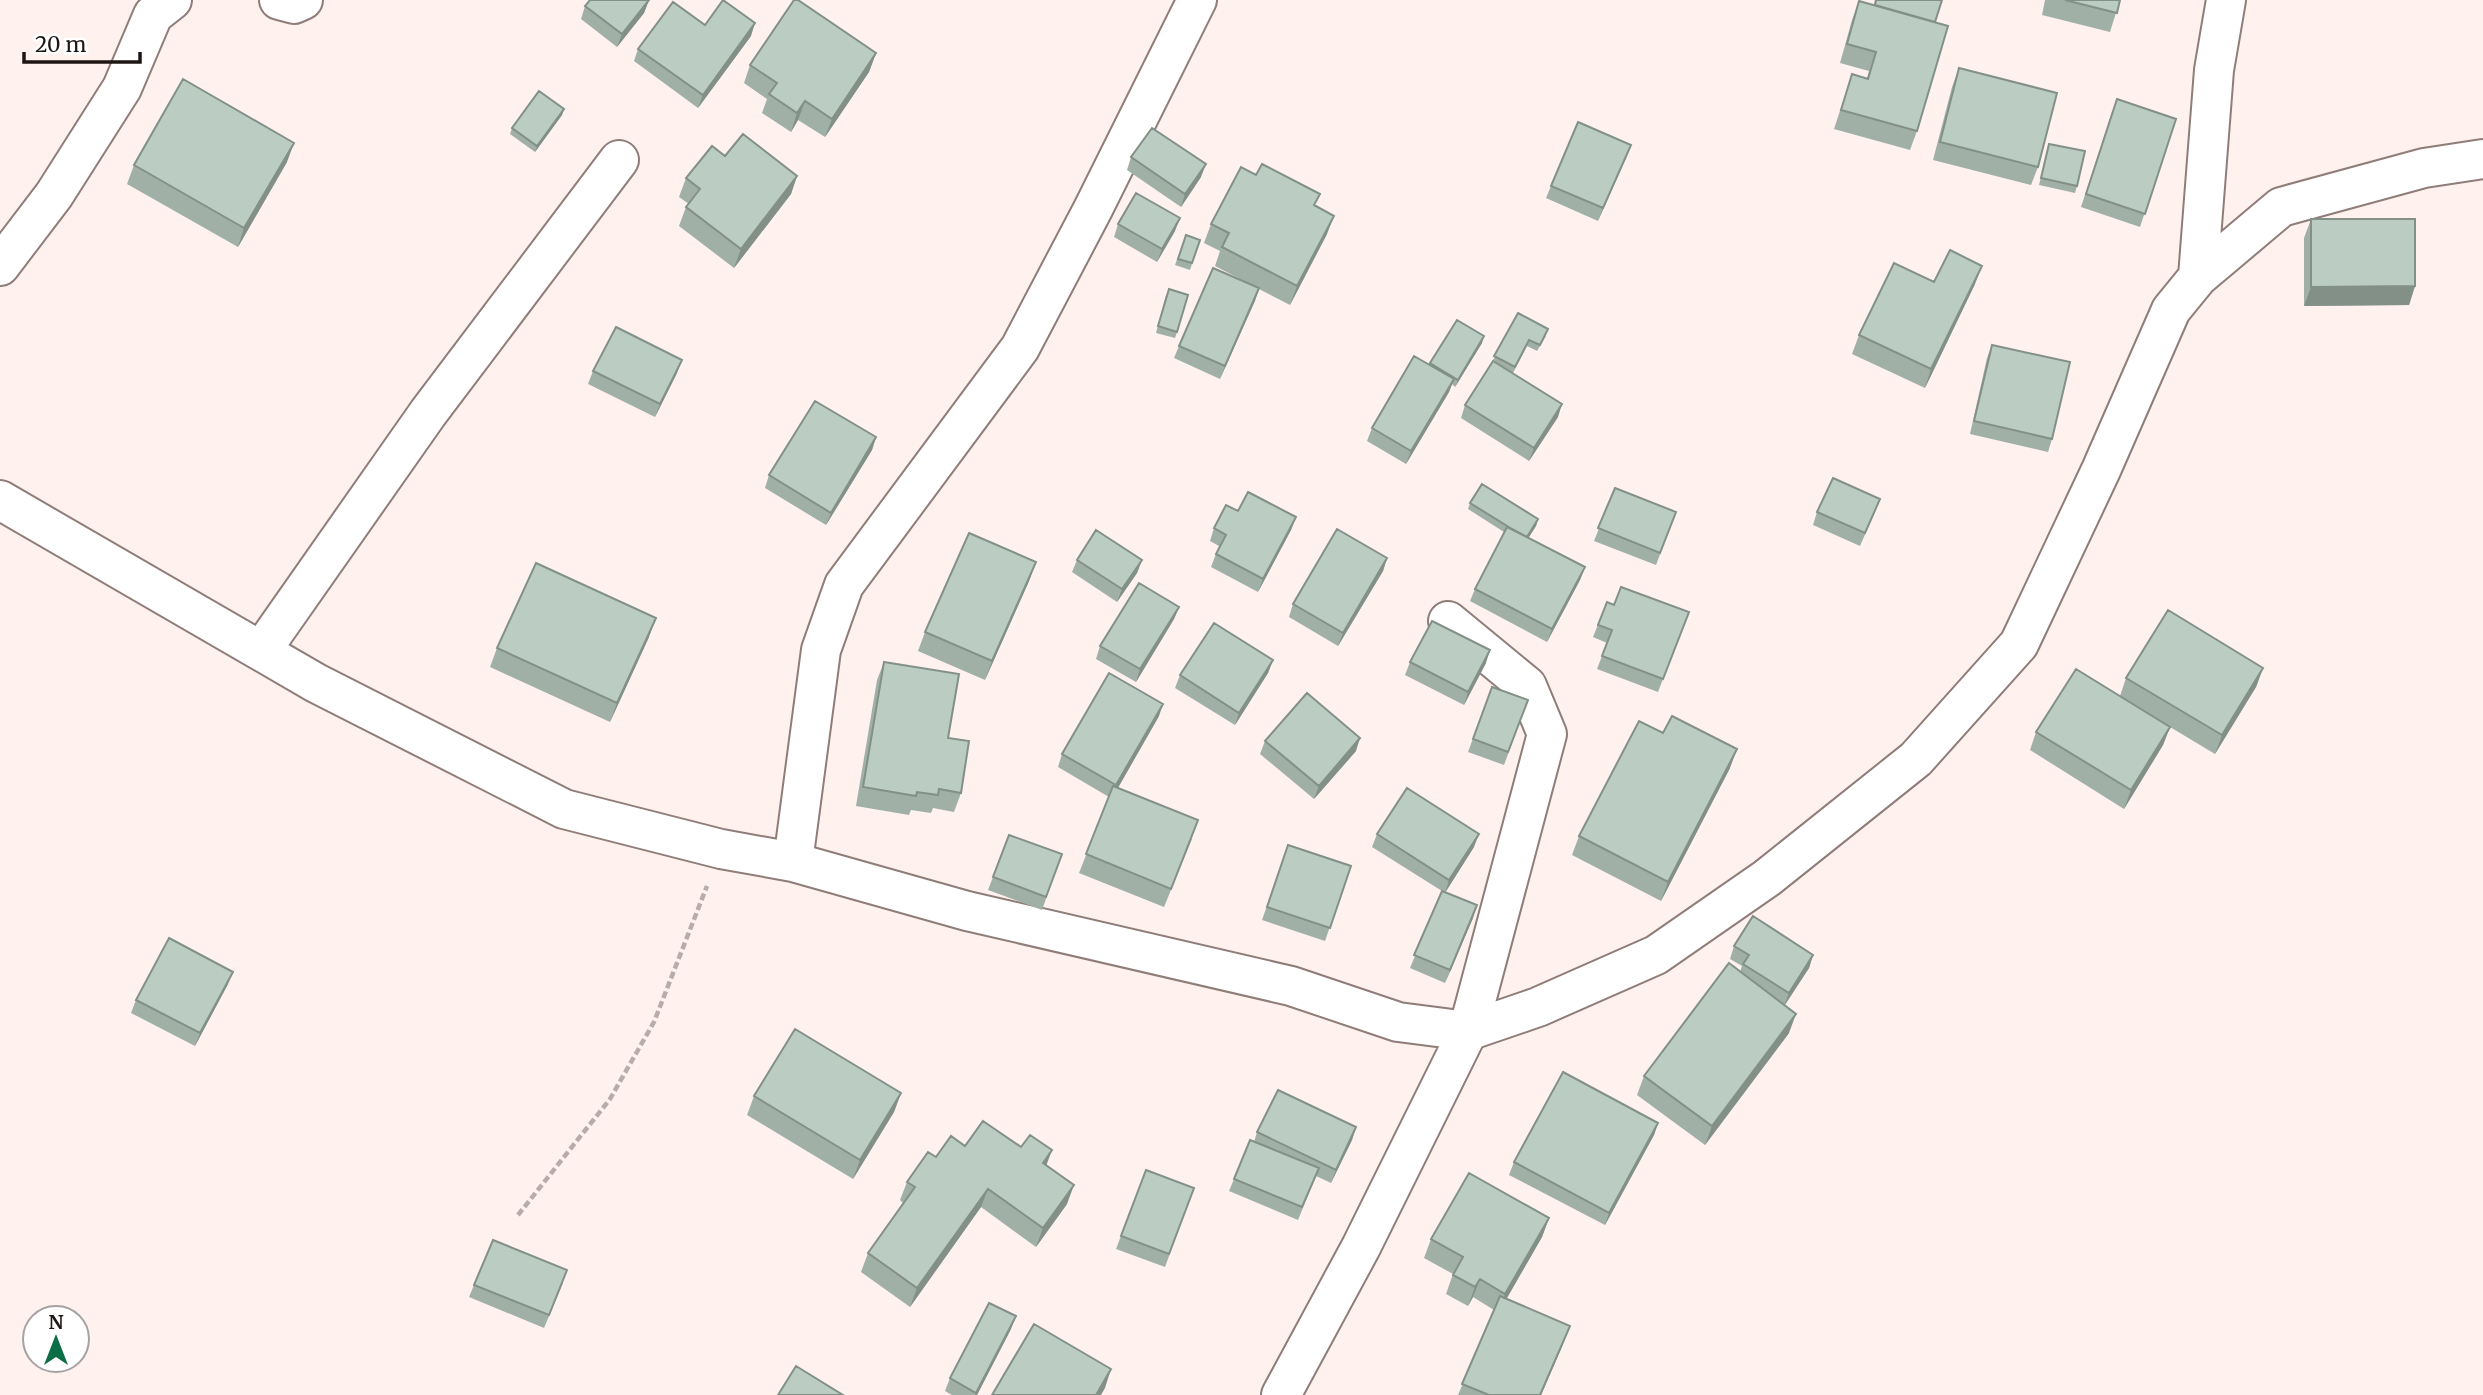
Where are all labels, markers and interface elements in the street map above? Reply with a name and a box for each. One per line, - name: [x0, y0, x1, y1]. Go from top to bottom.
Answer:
- scale bar: [24, 21, 140, 65]
- text: 20 m: [35, 31, 87, 58]
- north arrow: [21, 1304, 91, 1374]
- text: N: [48, 1310, 64, 1334]

